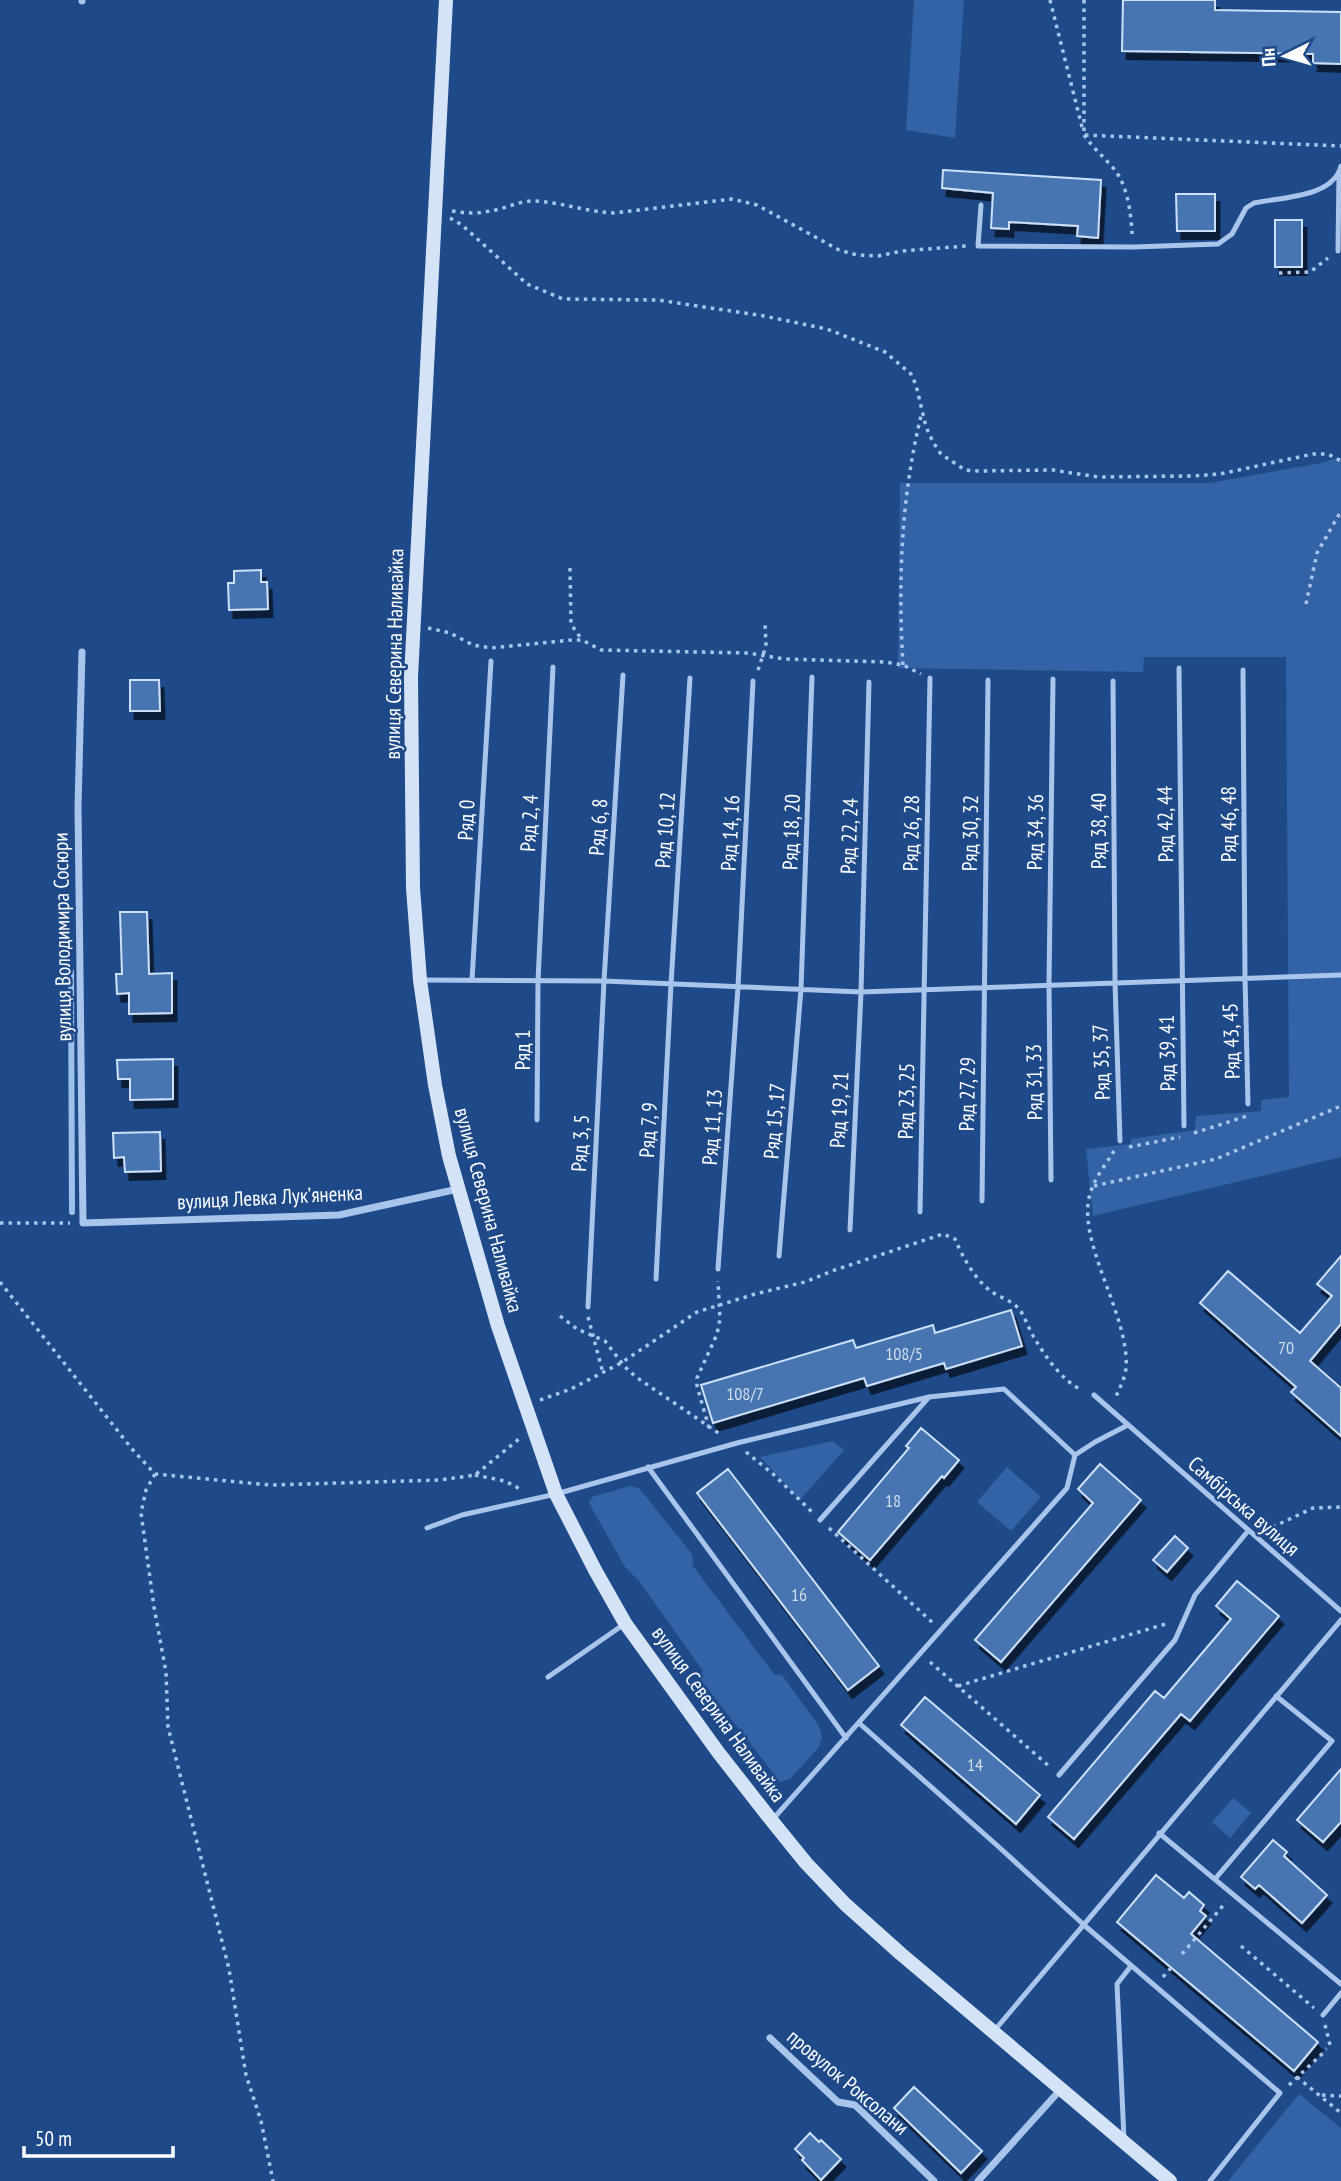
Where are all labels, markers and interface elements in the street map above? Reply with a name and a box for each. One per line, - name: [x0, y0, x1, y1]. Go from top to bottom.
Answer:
- north arrow: [1250, 21, 1320, 91]
- text: Пн: [1255, 47, 1281, 68]
- street label: вулиця Северина Наливайка: [379, 548, 409, 760]
- street label: Ряд 42, 44: [1151, 785, 1179, 862]
- street label: Ряд 46, 48: [1215, 786, 1242, 862]
- street label: Ряд 10, 12: [649, 791, 681, 869]
- street label: Ряд 2, 4: [514, 793, 544, 852]
- street label: Ряд 38, 40: [1085, 793, 1112, 869]
- street label: Ряд 14, 16: [715, 794, 745, 872]
- street label: Ряд 18, 20: [776, 794, 806, 870]
- street label: Ряд 34, 36: [1021, 794, 1049, 870]
- street label: Ряд 26, 28: [897, 795, 925, 871]
- street label: Ряд 30, 32: [956, 795, 984, 871]
- street label: Ряд 22, 24: [834, 797, 864, 874]
- street label: Ряд 6, 8: [583, 798, 613, 856]
- street label: Ряд 0: [451, 799, 481, 841]
- street label: вулиця Володимира Сосюри: [47, 832, 77, 1042]
- street label: Ряд 43, 45: [1216, 1003, 1246, 1079]
- street label: Ряд 39, 41: [1153, 1015, 1181, 1091]
- street label: Ряд 35, 37: [1086, 1024, 1116, 1100]
- street label: Ряд 1: [509, 1030, 536, 1070]
- street label: Ряд 31, 33: [1020, 1044, 1048, 1120]
- street label: Ряд 27, 29: [953, 1057, 981, 1131]
- street label: Ряд 23, 25: [892, 1063, 920, 1139]
- street label: Ряд 19, 21: [824, 1071, 854, 1149]
- street label: Ряд 15, 17: [757, 1082, 791, 1160]
- street label: Ряд 11, 13: [696, 1088, 728, 1166]
- street label: Ряд 7, 9: [633, 1102, 663, 1158]
- street label: вулиця Северина Наливайка: [449, 1105, 529, 1315]
- street label: Ряд 3, 5: [565, 1114, 595, 1172]
- street label: вулиця Левка Лукʼяненка: [176, 1179, 364, 1215]
- house number: 70: [1278, 1336, 1294, 1359]
- house number: 108/5: [885, 1342, 923, 1365]
- house number: 108/7: [726, 1382, 764, 1405]
- street label: Самбірська вулиця: [1183, 1450, 1305, 1562]
- house number: 18: [885, 1489, 901, 1512]
- house number: 16: [791, 1583, 807, 1606]
- street label: вулиця Северина Наливайка: [646, 1621, 792, 1807]
- house number: 14: [967, 1753, 983, 1776]
- street label: провулок Роксолани: [782, 2023, 914, 2141]
- scale bar: [24, 2114, 173, 2158]
- text: 50 m: [35, 2125, 72, 2152]

